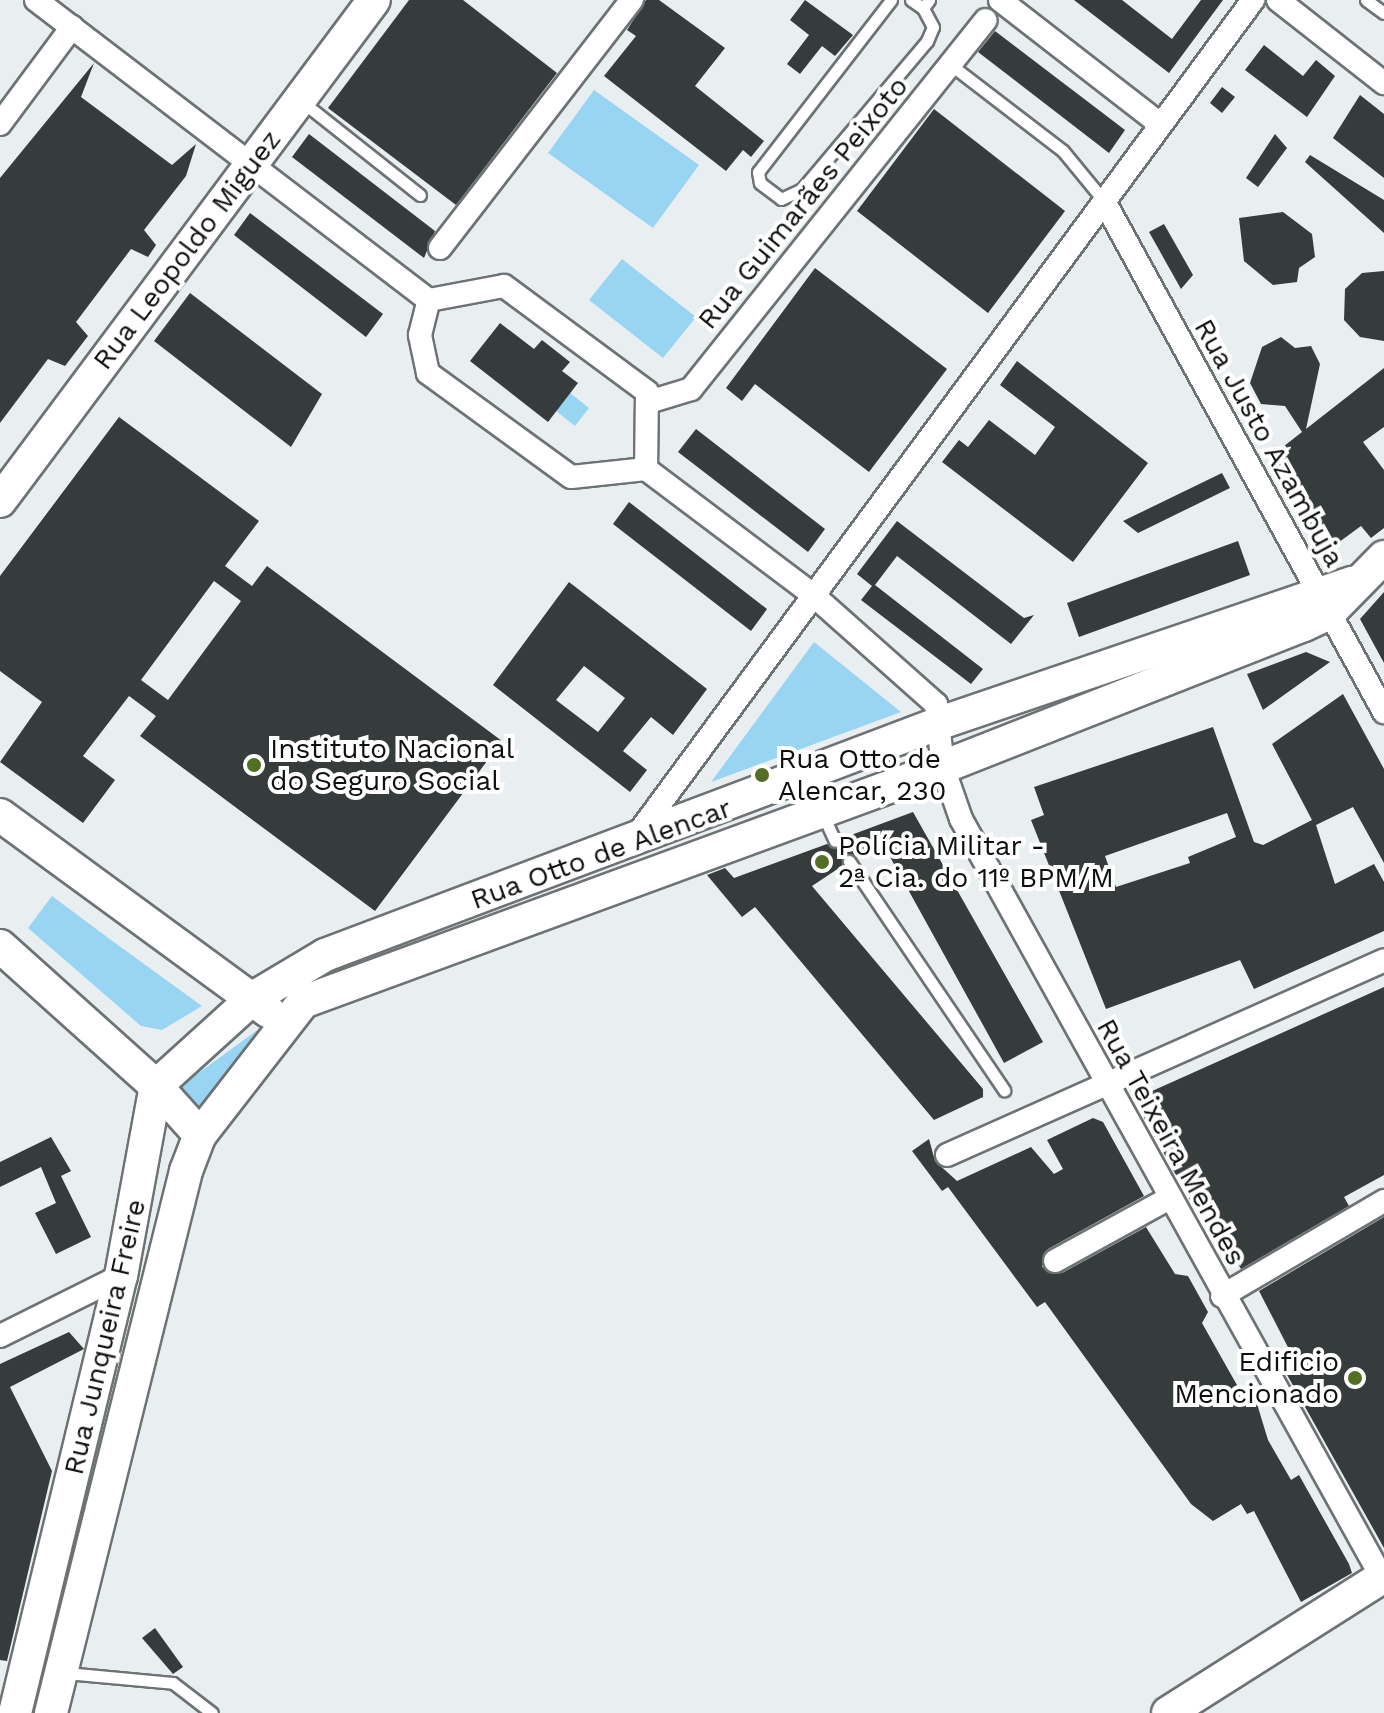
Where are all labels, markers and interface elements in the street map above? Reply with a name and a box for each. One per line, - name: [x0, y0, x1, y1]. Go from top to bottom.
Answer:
- street label: Rua Guimarães Peixoto: [691, 70, 915, 336]
- street label: Rua Leopoldo Miguez: [86, 123, 288, 377]
- street label: Rua Justo Azambuja: [1186, 312, 1352, 574]
- place label: Instituto Nacional do Seguro Social: [270, 732, 514, 798]
- place label: Rua Otto de Alencar, 230: [778, 742, 946, 808]
- marker: Instituto Nacional do Seguro Social: [245, 756, 263, 774]
- marker: Rua Otto de Alencar, 230: [753, 766, 771, 784]
- street label: Rua Otto de Alencar: [465, 791, 737, 917]
- place label: Polícia Militar - 2ª Cia. do 11º BPM/M: [838, 829, 1114, 895]
- marker: Polícia Militar - 2ª Cia. do 11º BPM/M: [813, 853, 831, 871]
- street label: Rua Teixeira Mendes: [1089, 1012, 1253, 1272]
- street label: Rua Junqueira Freire: [57, 1195, 153, 1479]
- place label: Edificio Mencionado: [1174, 1345, 1339, 1411]
- marker: Edificio Mencionado: [1346, 1369, 1364, 1387]

